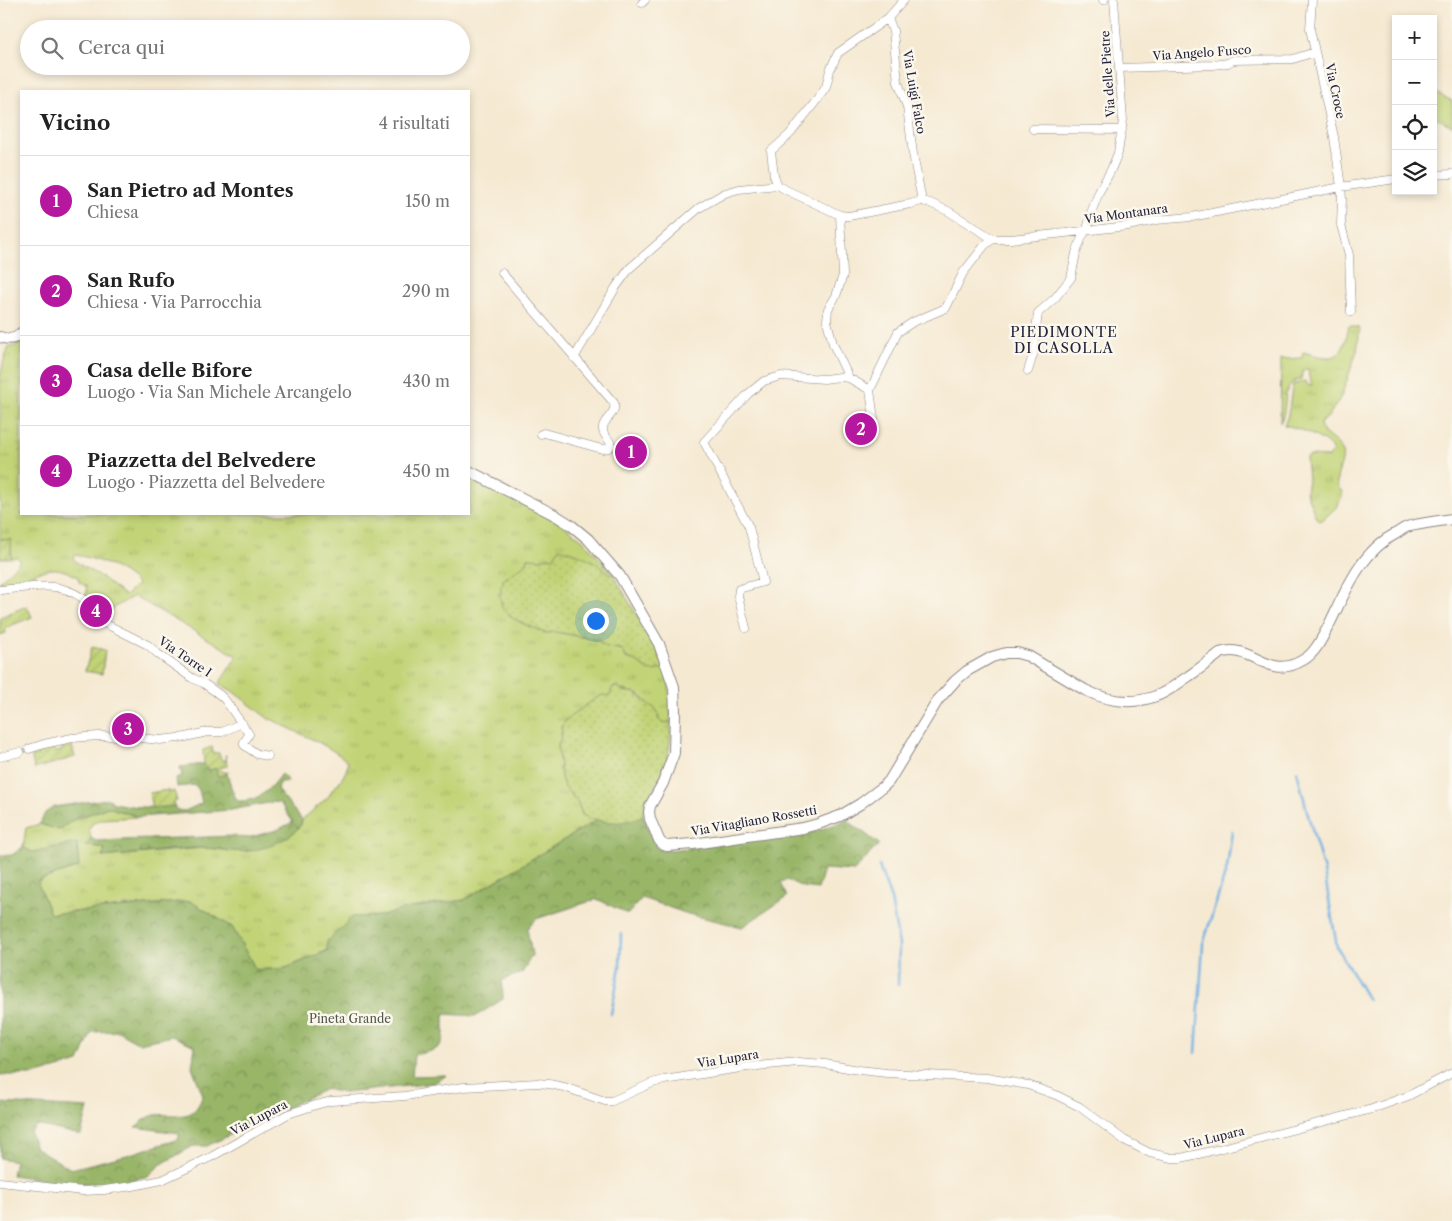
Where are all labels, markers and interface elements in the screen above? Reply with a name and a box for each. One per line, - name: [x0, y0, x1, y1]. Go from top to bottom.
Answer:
- map controls: [1392, 15, 1437, 195]
- button: +: [1392, 15, 1437, 60]
- search box: [20, 20, 470, 75]
- street label: Via delle Pietre: [1097, 30, 1118, 119]
- icon: search: [38, 34, 66, 62]
- text: Cerca qui: [78, 36, 165, 59]
- street label: Via Angelo Fusco: [1151, 42, 1252, 63]
- street label: Via Luigi Falco: [900, 48, 929, 135]
- button: −: [1392, 60, 1437, 105]
- street label: Via Croce: [1322, 61, 1349, 120]
- button: locate: [1392, 105, 1437, 150]
- text: Vicino: [40, 110, 110, 135]
- text: 4 risultati: [379, 113, 450, 133]
- button: layers: [1392, 150, 1437, 195]
- text: San Pietro ad Montes: [87, 179, 294, 202]
- text: 1: [52, 191, 60, 211]
- text: 150 m: [405, 191, 450, 211]
- street label: Via Montanara: [1082, 200, 1169, 227]
- text: Chiesa: [87, 202, 139, 222]
- text: San Rufo: [87, 269, 175, 292]
- text: 2: [51, 281, 61, 301]
- text: 290 m: [402, 281, 450, 301]
- text: Chiesa · Via Parrocchia: [87, 292, 262, 312]
- district label: PIEDIMONTE DI CASOLLA: [1010, 323, 1118, 357]
- text: Casa delle Bifore: [87, 359, 252, 382]
- text: 3: [51, 371, 61, 391]
- text: 430 m: [403, 371, 450, 391]
- text: Luogo · Via San Michele Arcangelo: [87, 382, 352, 402]
- pin: 2: [845, 410, 877, 448]
- pin: 1: [615, 433, 647, 471]
- text: Piazzetta del Belvedere: [87, 449, 316, 472]
- text: 4: [51, 461, 61, 481]
- text: 450 m: [403, 461, 450, 481]
- text: Luogo · Piazzetta del Belvedere: [87, 472, 325, 492]
- pin: 4: [80, 592, 112, 630]
- your location: [583, 608, 609, 634]
- street label: Via Torre I: [155, 633, 215, 680]
- pin: 3: [112, 710, 144, 748]
- street label: Via Vitagliano Rossetti: [689, 802, 818, 839]
- park label: Pineta Grande: [309, 1011, 391, 1026]
- street label: Via Lupara: [695, 1046, 760, 1071]
- street label: Via Lupara: [227, 1096, 290, 1139]
- street label: Via Lupara: [1181, 1123, 1246, 1153]

